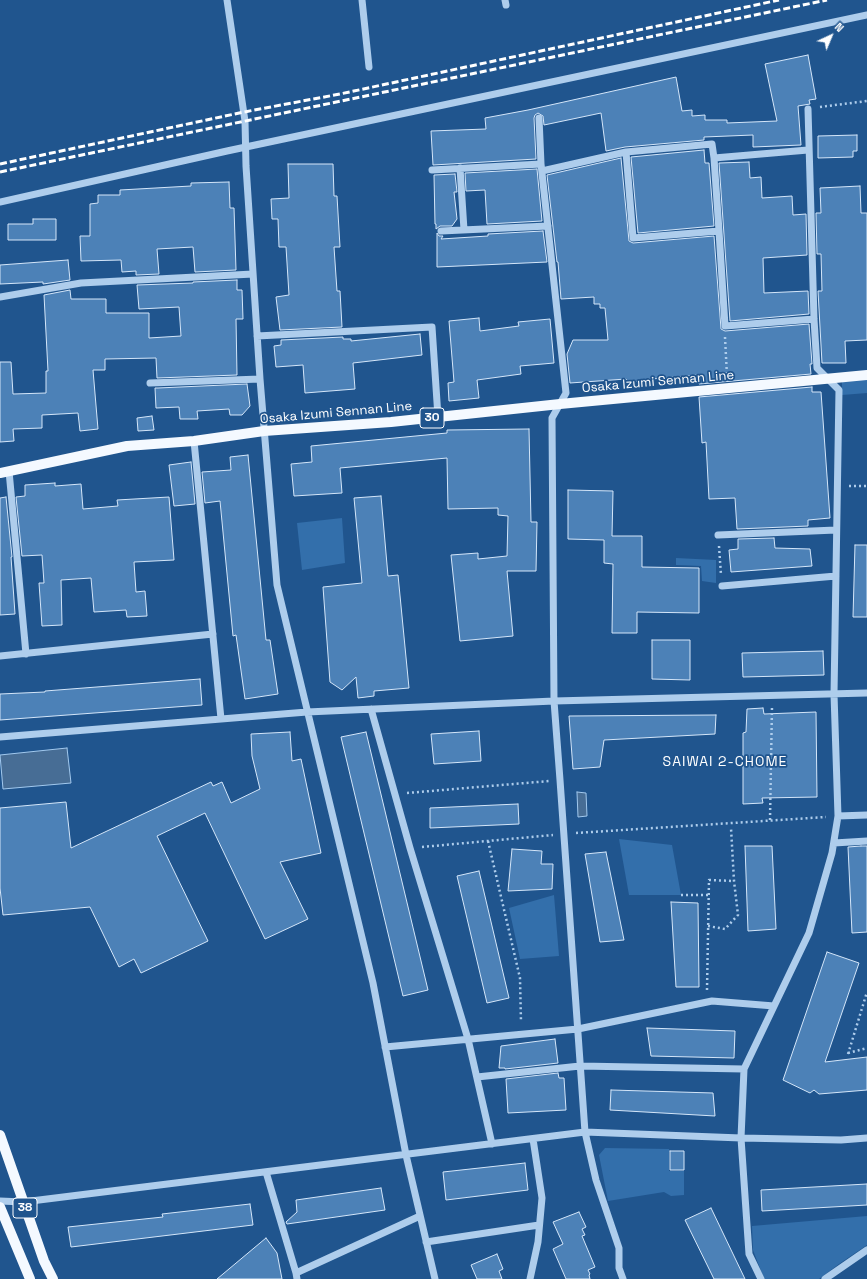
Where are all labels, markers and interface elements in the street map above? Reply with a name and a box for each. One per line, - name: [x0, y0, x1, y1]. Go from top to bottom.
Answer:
- north arrow: [811, 16, 851, 56]
- text: N: [832, 20, 847, 35]
- street label: Osaka Izumi Sennan Line: [581, 368, 735, 396]
- street label: Osaka Izumi Sennan Line: [259, 399, 413, 427]
- road number: 30: [420, 408, 444, 428]
- district label: SAIWAI 2-CHOME: [663, 754, 787, 770]
- road number: 38: [13, 1198, 37, 1218]

